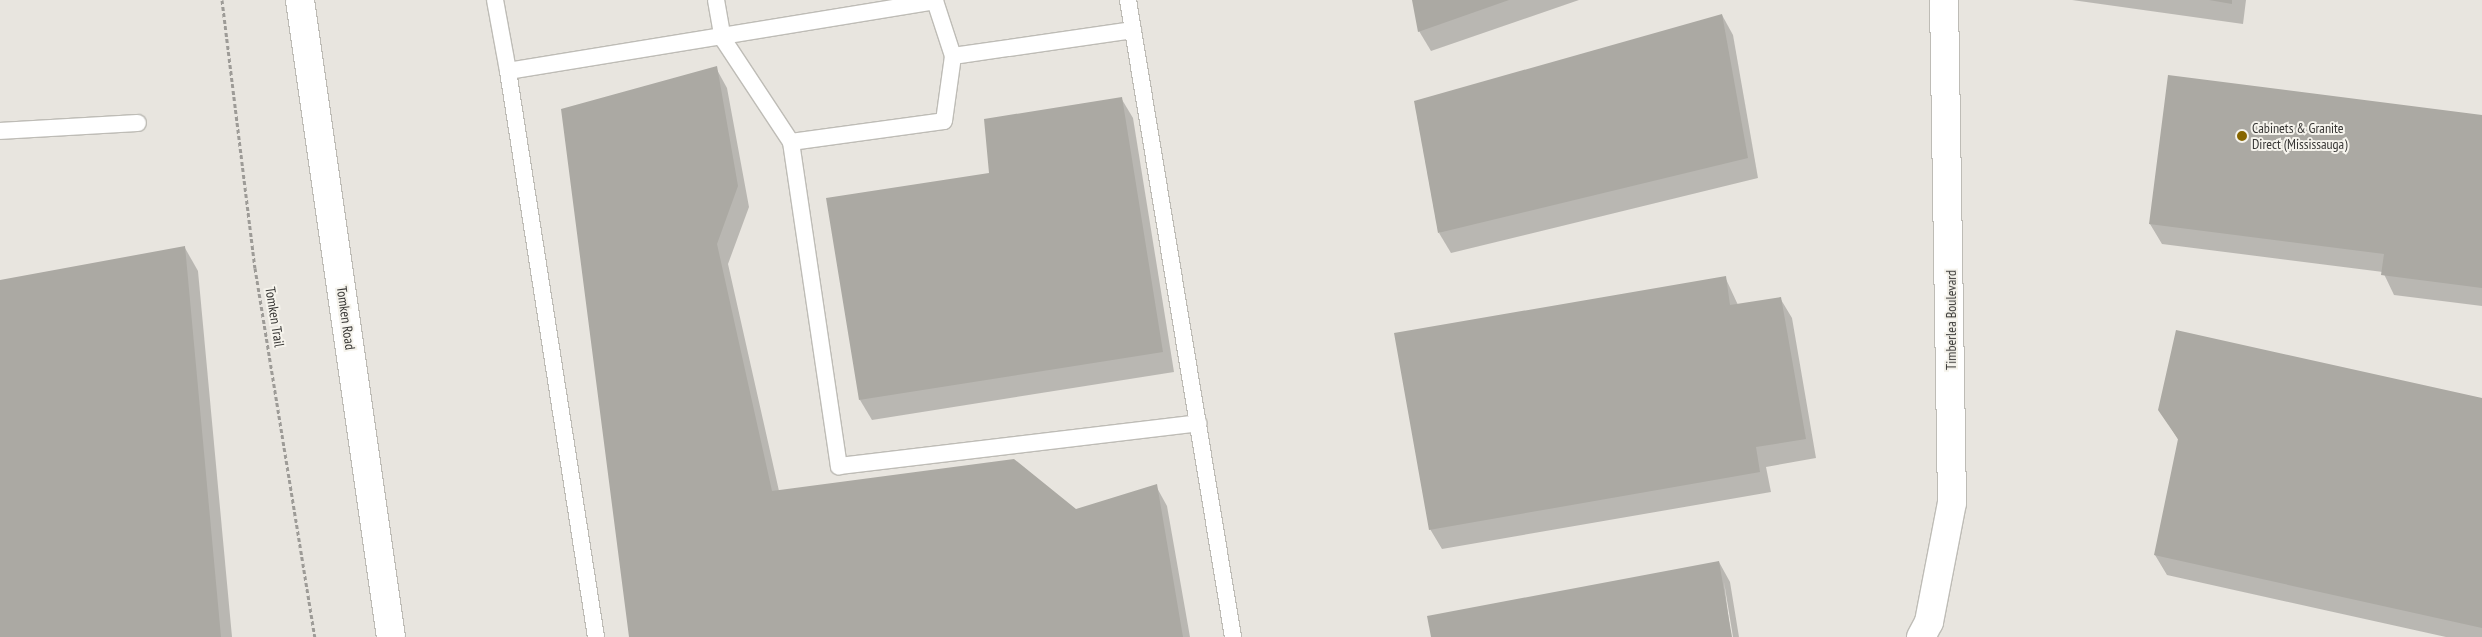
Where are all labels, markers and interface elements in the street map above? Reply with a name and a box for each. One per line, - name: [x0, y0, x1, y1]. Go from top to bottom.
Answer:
- place label: Cabinets & Granite Direct (Mississauga): [2252, 120, 2347, 152]
- marker: Cabinets & Granite Direct (Mississauga): [2236, 130, 2248, 142]
- street label: Timberlea Boulevard: [1943, 270, 1959, 370]
- street label: Tomken Road: [333, 285, 359, 351]
- street label: Tomken Trail: [262, 286, 288, 348]

